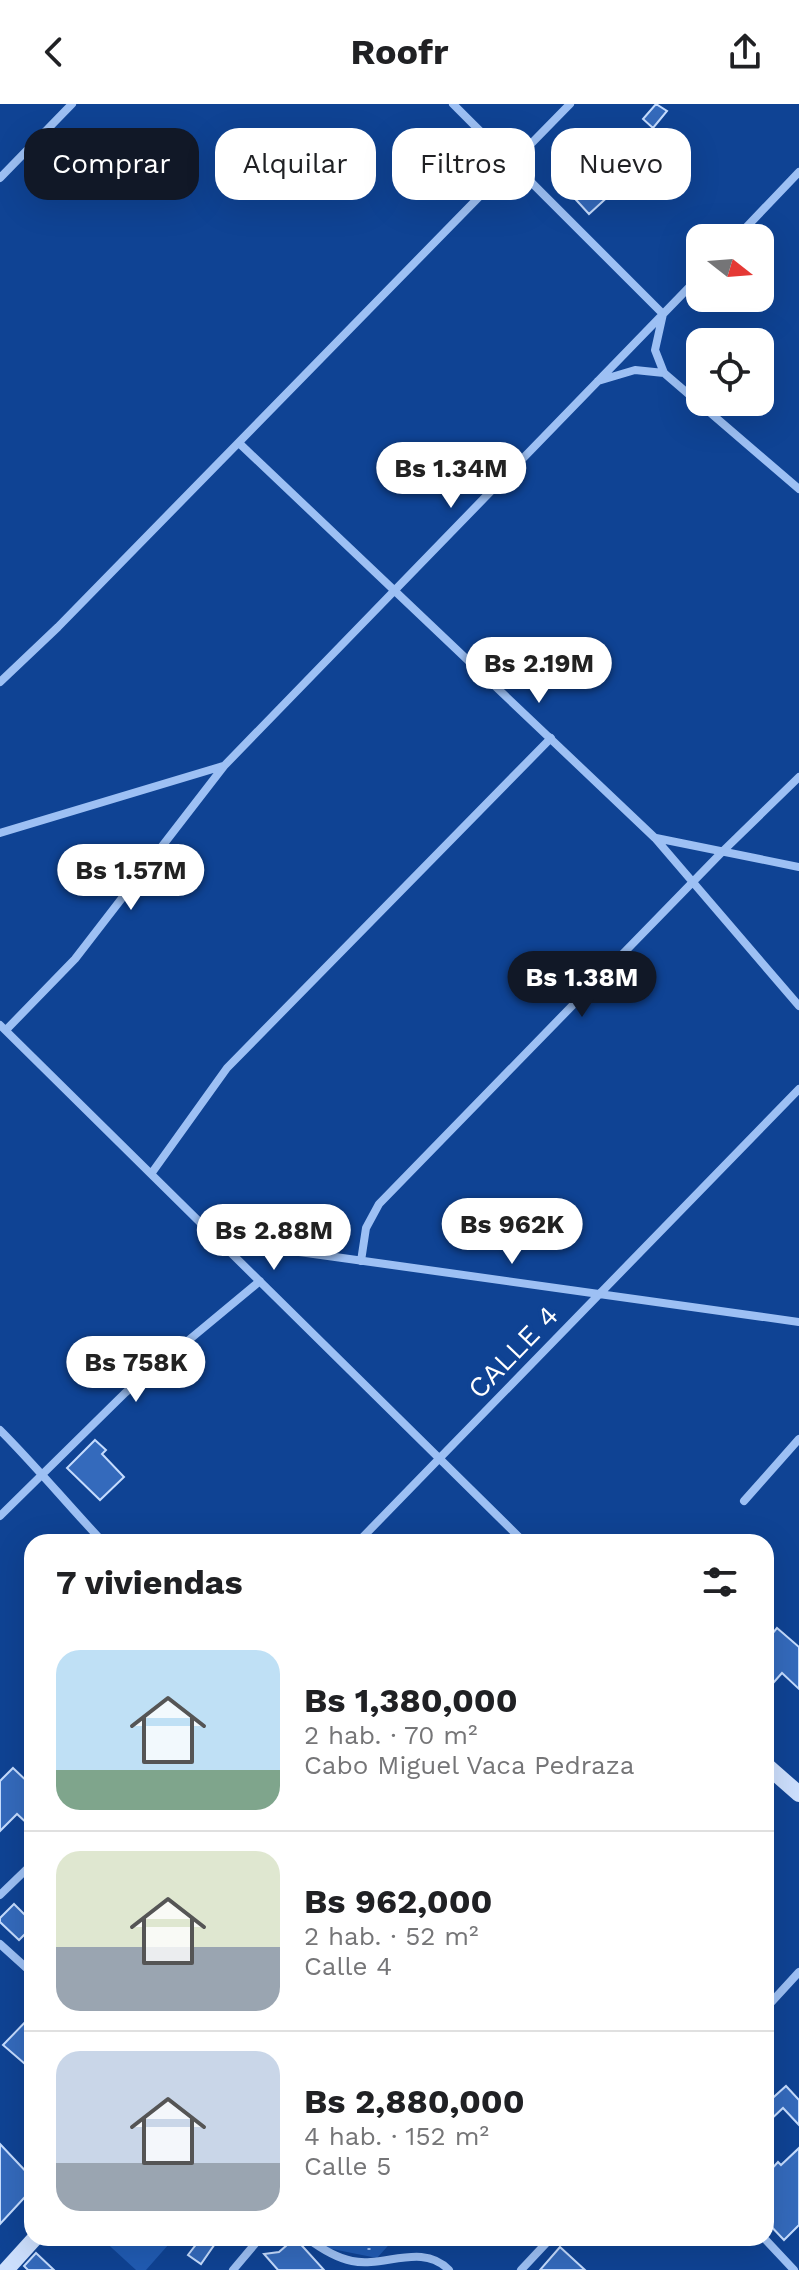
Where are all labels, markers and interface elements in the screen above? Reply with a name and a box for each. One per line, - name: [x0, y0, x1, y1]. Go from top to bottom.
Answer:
- icon: back: [32, 30, 76, 74]
- icon: share: [723, 30, 767, 74]
- text: Roofr: [351, 31, 448, 73]
- chip: Comprar: [24, 128, 199, 200]
- chip: Alquilar: [215, 128, 376, 200]
- chip: Filtros: [392, 128, 535, 200]
- chip: Nuevo: [551, 128, 691, 200]
- north arrow: [686, 224, 774, 312]
- map controls: [686, 224, 774, 416]
- button: locate: [686, 328, 774, 416]
- pin: Bs 1.34M: [368, 442, 534, 510]
- text: Bs 1.34M: [394, 453, 508, 483]
- pin: Bs 2.19M: [456, 637, 622, 705]
- text: Bs 2.19M: [484, 648, 594, 678]
- pin: Bs 1.57M: [48, 844, 214, 912]
- text: Bs 1.57M: [75, 855, 187, 885]
- pin: Bs 1.38M: [499, 951, 665, 1019]
- text: Bs 1.38M: [526, 962, 639, 992]
- pin: Bs 962K: [438, 1198, 586, 1266]
- pin: Bs 2.88M: [191, 1204, 357, 1272]
- text: Bs 962K: [460, 1209, 564, 1239]
- text: Bs 2.88M: [215, 1215, 333, 1245]
- street label: CALLE 4: [461, 1299, 565, 1405]
- pin: Bs 758K: [62, 1336, 210, 1404]
- text: Bs 758K: [84, 1347, 188, 1377]
- icon: filters: [698, 1560, 742, 1604]
- text: 7 viviendas: [56, 1562, 243, 1602]
- text: Bs 1,380,000: [304, 1680, 518, 1720]
- icon: home: [120, 1682, 216, 1778]
- text: 2 hab. · 70 m²: [304, 1720, 477, 1750]
- text: Cabo Miguel Vaca Pedraza: [304, 1750, 634, 1780]
- text: Bs 962,000: [304, 1881, 492, 1921]
- icon: home: [120, 1883, 216, 1979]
- text: 2 hab. · 52 m²: [304, 1921, 479, 1951]
- text: Calle 4: [304, 1951, 392, 1981]
- text: Bs 2,880,000: [304, 2081, 525, 2121]
- icon: home: [120, 2083, 216, 2179]
- text: 4 hab. · 152 m²: [304, 2121, 489, 2151]
- text: Calle 5: [304, 2151, 391, 2181]

